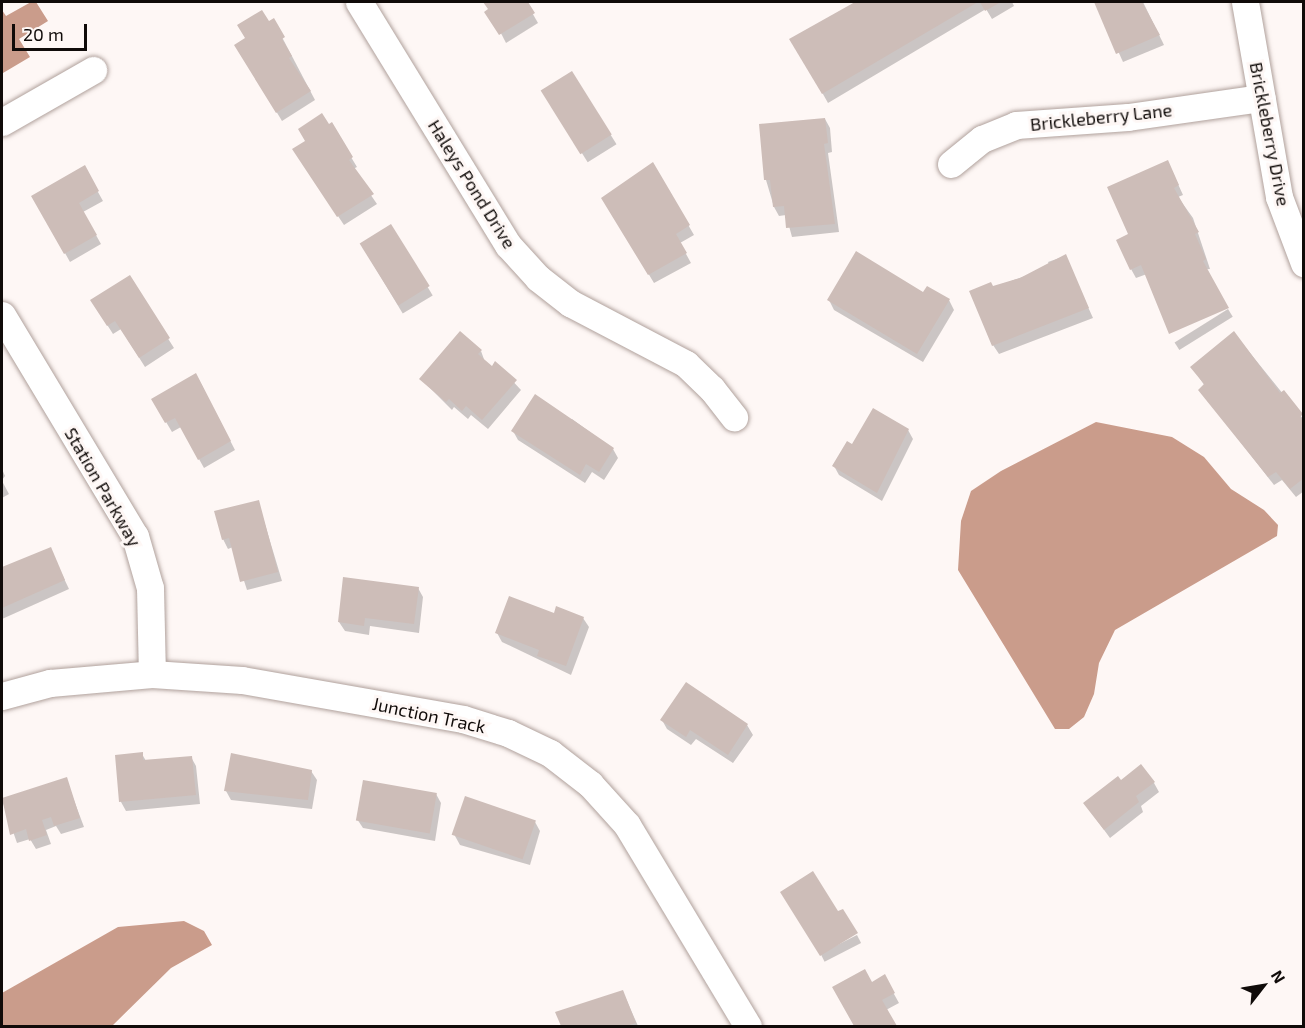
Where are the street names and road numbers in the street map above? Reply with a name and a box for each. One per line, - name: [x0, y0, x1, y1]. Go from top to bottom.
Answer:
- street label: Brickleberry Drive: [1245, 60, 1295, 208]
- street label: Brickleberry Lane: [1029, 99, 1173, 135]
- street label: Haleys Pond Drive: [424, 116, 520, 252]
- street label: Station Parkway: [60, 424, 146, 550]
- street label: Junction Track: [370, 692, 488, 738]

